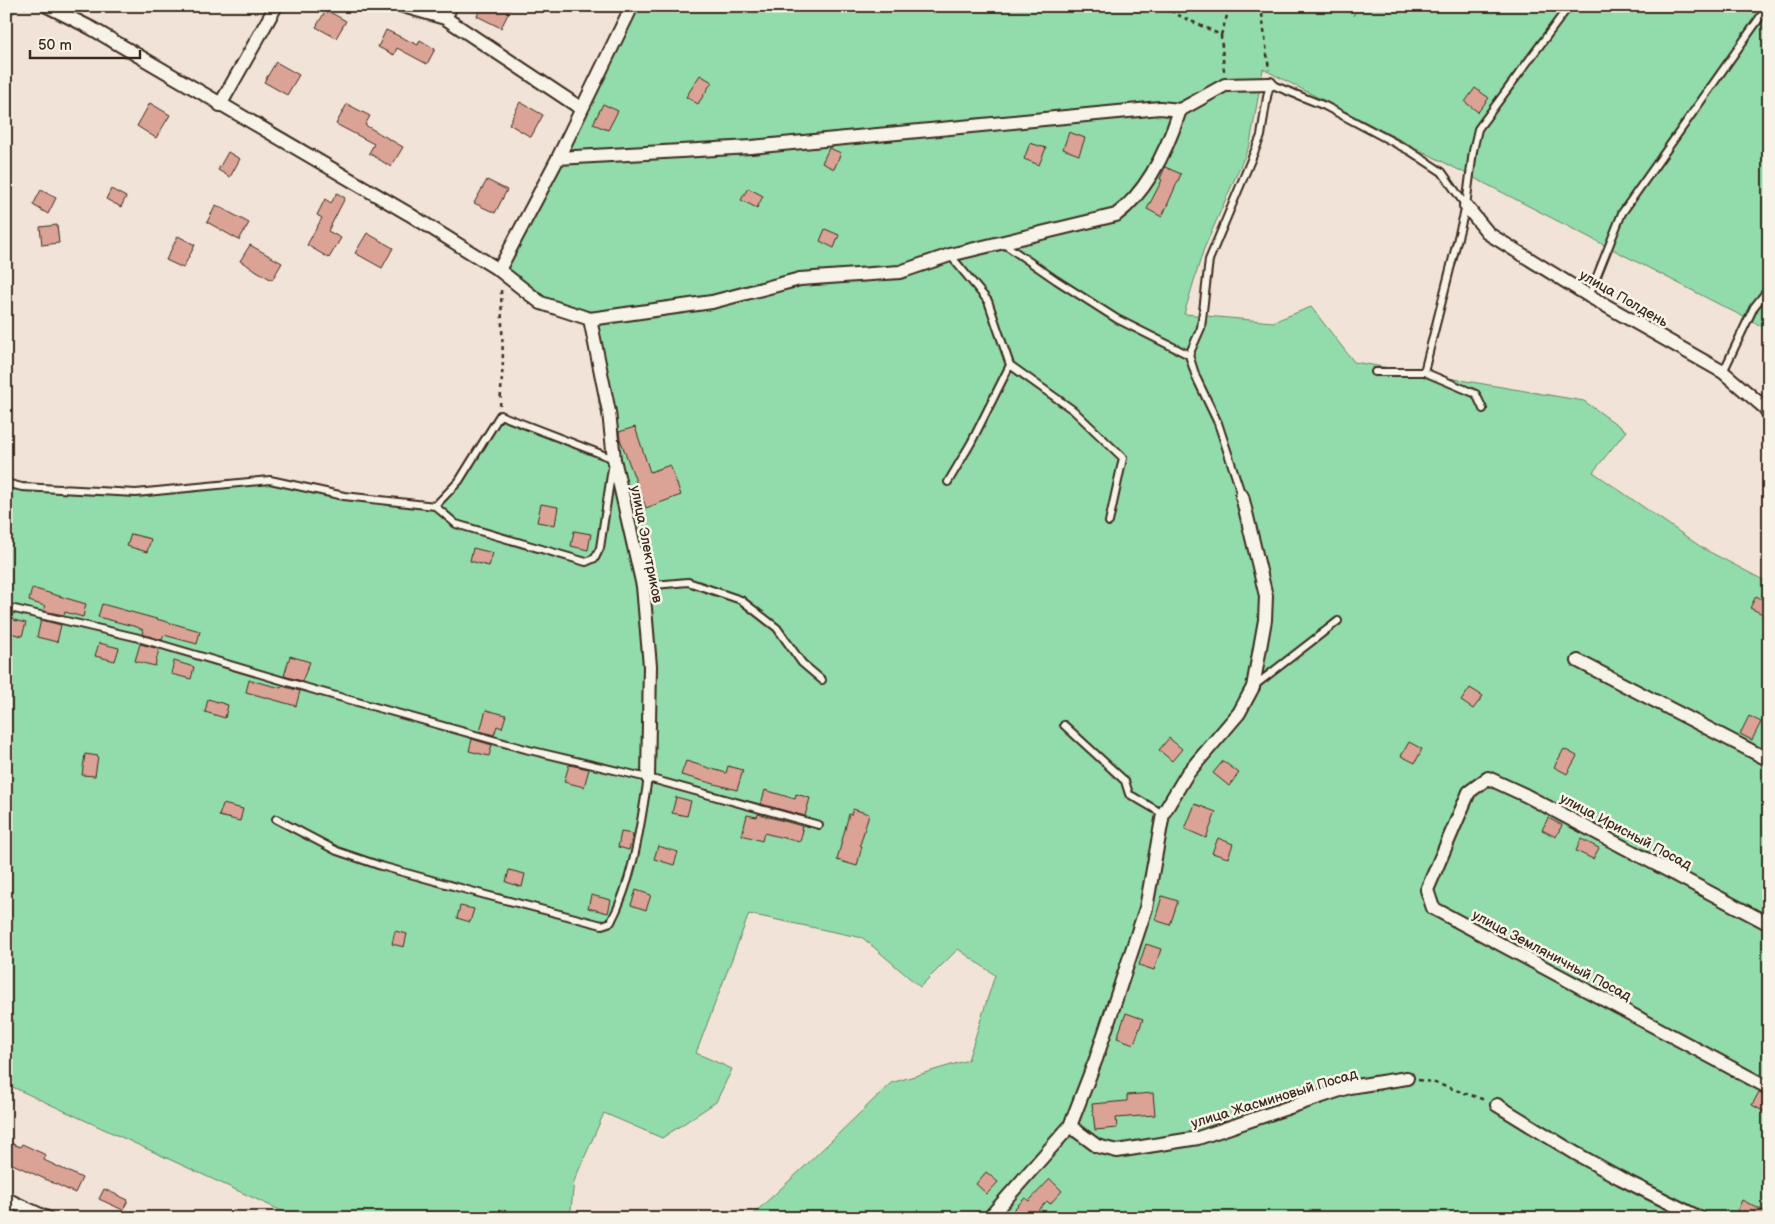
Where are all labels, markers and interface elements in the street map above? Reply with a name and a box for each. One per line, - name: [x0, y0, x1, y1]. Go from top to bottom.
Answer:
- scale bar: [30, 28, 140, 60]
- text: 50 m: [38, 36, 72, 55]
- street label: улица Полдень: [1577, 266, 1671, 331]
- street label: улица Электриков: [627, 484, 666, 605]
- street label: улица Ирисный Посад: [1557, 790, 1695, 874]
- street label: улица Земляничный Посад: [1469, 906, 1635, 1005]
- street label: улица Жасминовый Посад: [1189, 1065, 1360, 1132]

